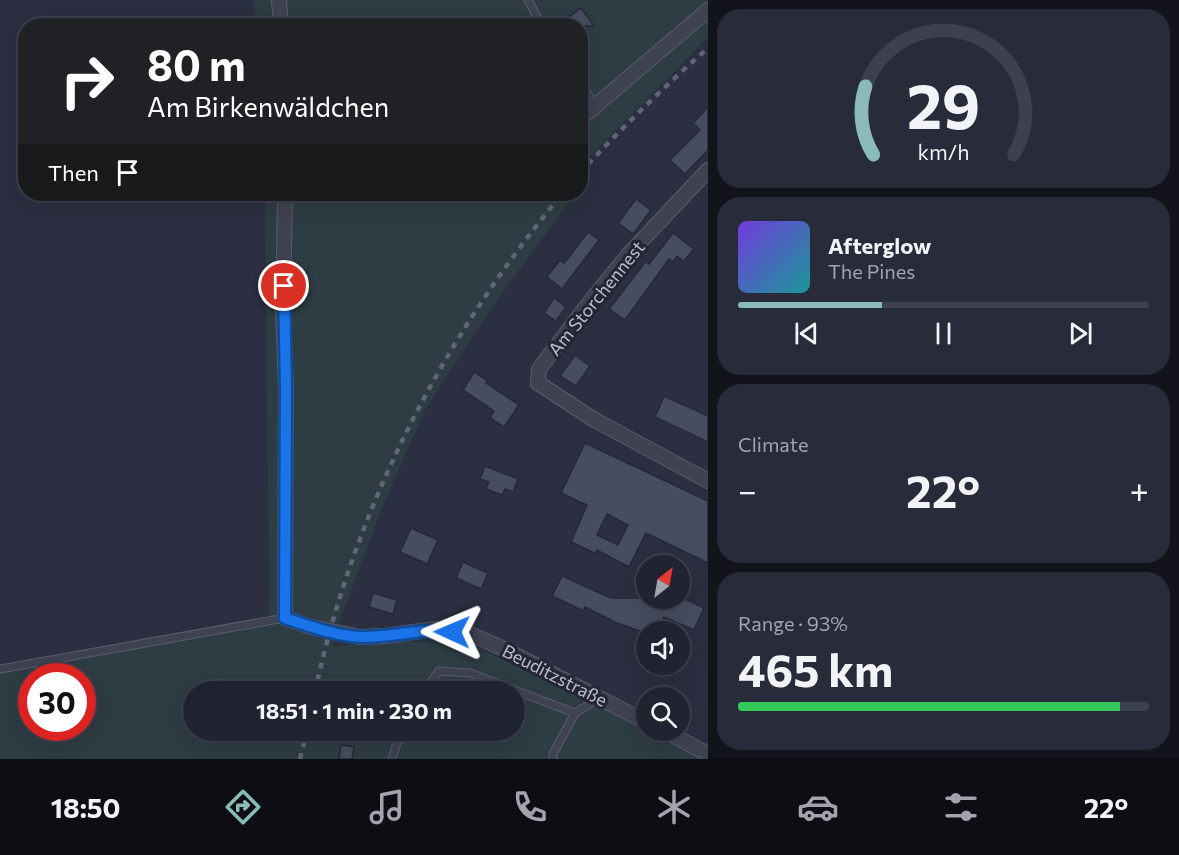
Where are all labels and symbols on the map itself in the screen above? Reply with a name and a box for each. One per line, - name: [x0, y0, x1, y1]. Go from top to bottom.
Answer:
- street label: Am Storchennest: [543, 236, 649, 360]
- pin: [258, 260, 309, 311]
- north arrow: [636, 555, 690, 609]
- position arrow: [420, 600, 484, 664]
- street label: Beuditzstraße: [499, 639, 611, 711]
- speed limit sign: 30: [18, 663, 96, 741]

